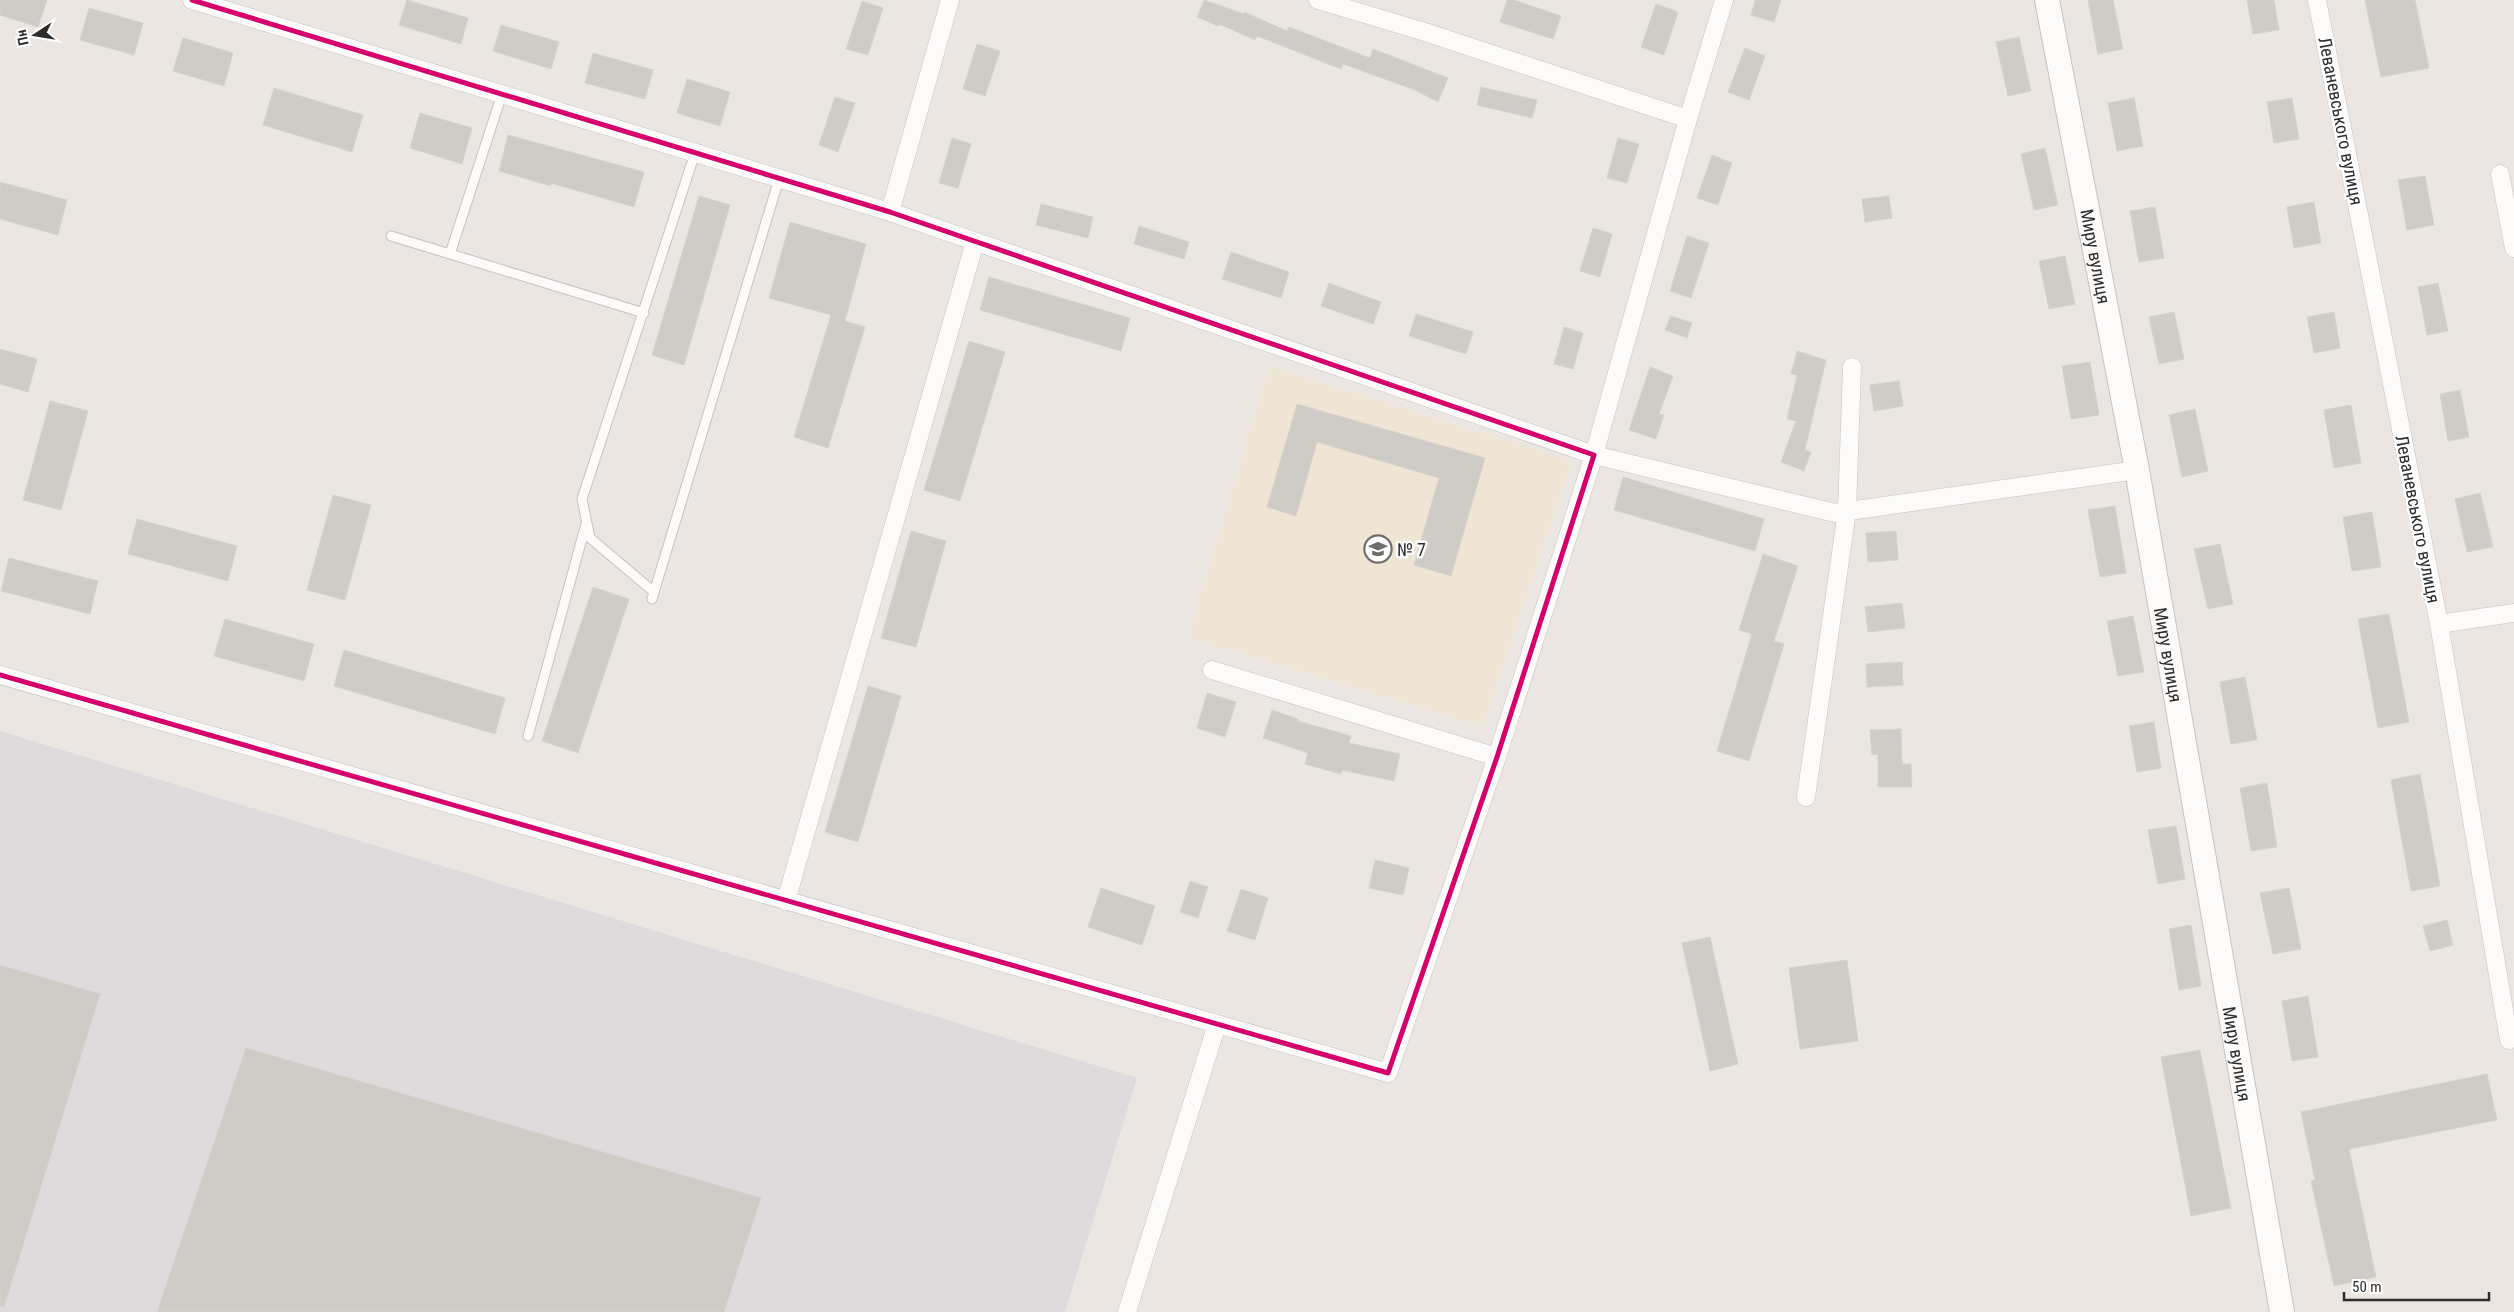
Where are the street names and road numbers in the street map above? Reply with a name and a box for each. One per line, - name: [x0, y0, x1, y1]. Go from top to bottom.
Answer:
- street label: Леваневського вулиця: [2314, 35, 2368, 207]
- street label: Миру вулиця: [2077, 207, 2115, 305]
- street label: Леваневського вулиця: [2391, 433, 2445, 605]
- street label: Миру вулиця: [2150, 606, 2187, 704]
- street label: Миру вулиця: [2219, 1005, 2256, 1103]

